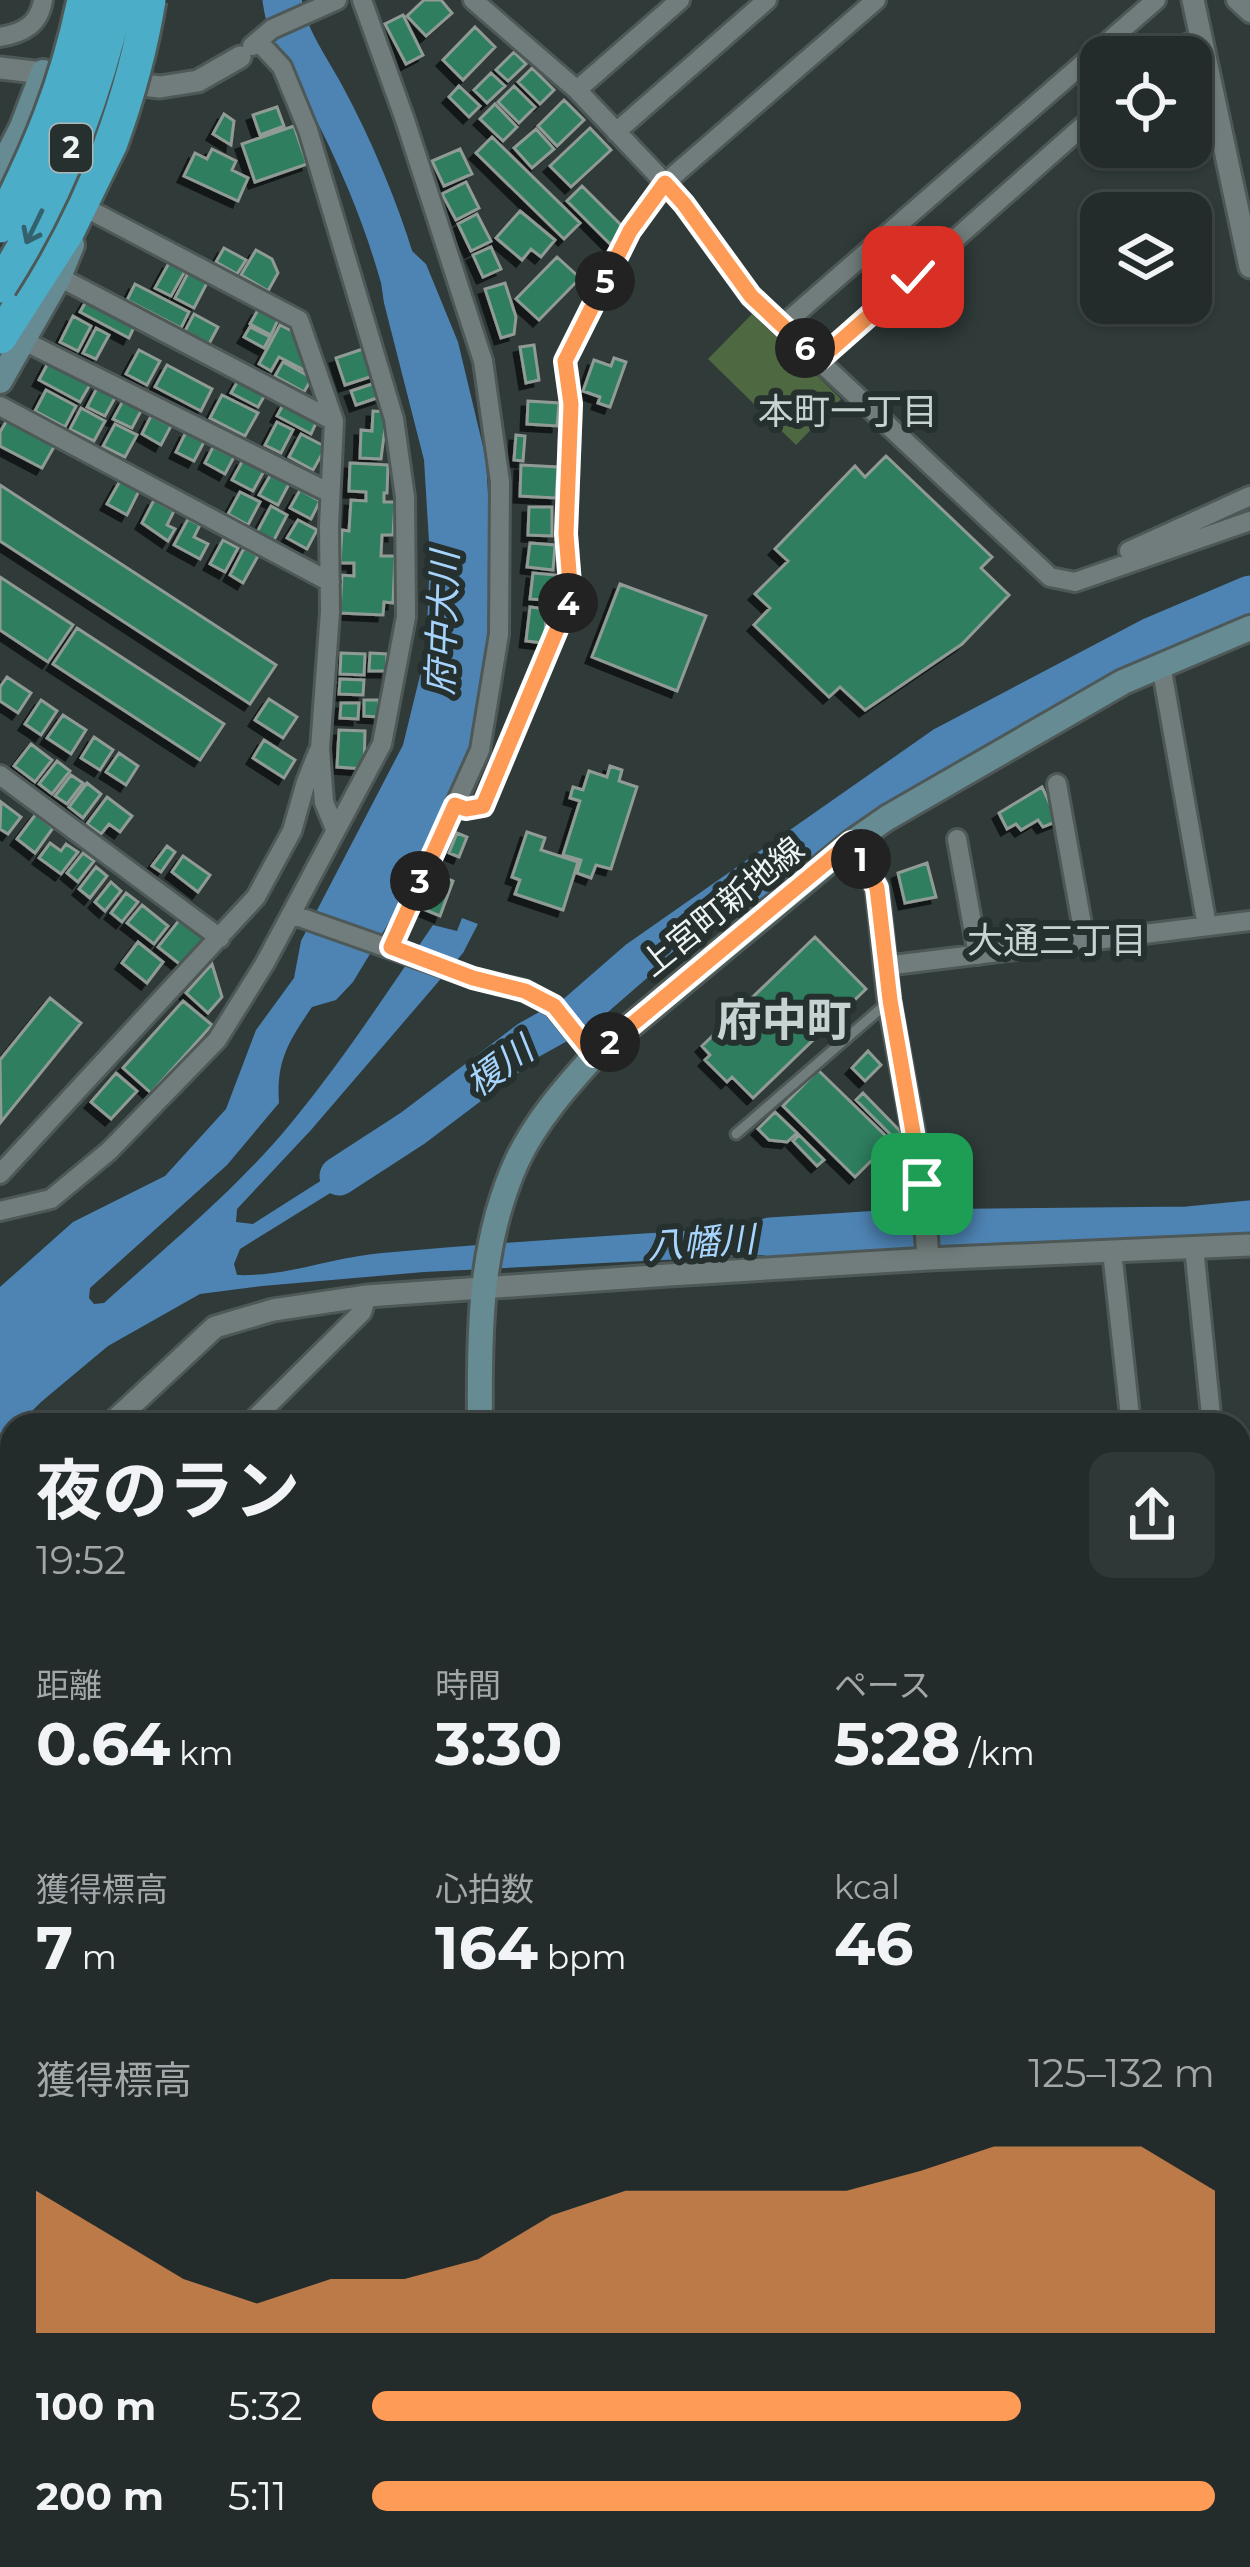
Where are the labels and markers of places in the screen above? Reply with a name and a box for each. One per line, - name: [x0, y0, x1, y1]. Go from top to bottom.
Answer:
- pin: [862, 226, 964, 328]
- pin: 5: [575, 251, 635, 311]
- pin: 6: [775, 318, 835, 378]
- pin: 4: [538, 573, 598, 633]
- pin: 1: [831, 829, 891, 889]
- pin: 3: [390, 851, 450, 911]
- pin: 2: [580, 1012, 640, 1072]
- pin: [871, 1133, 973, 1235]

